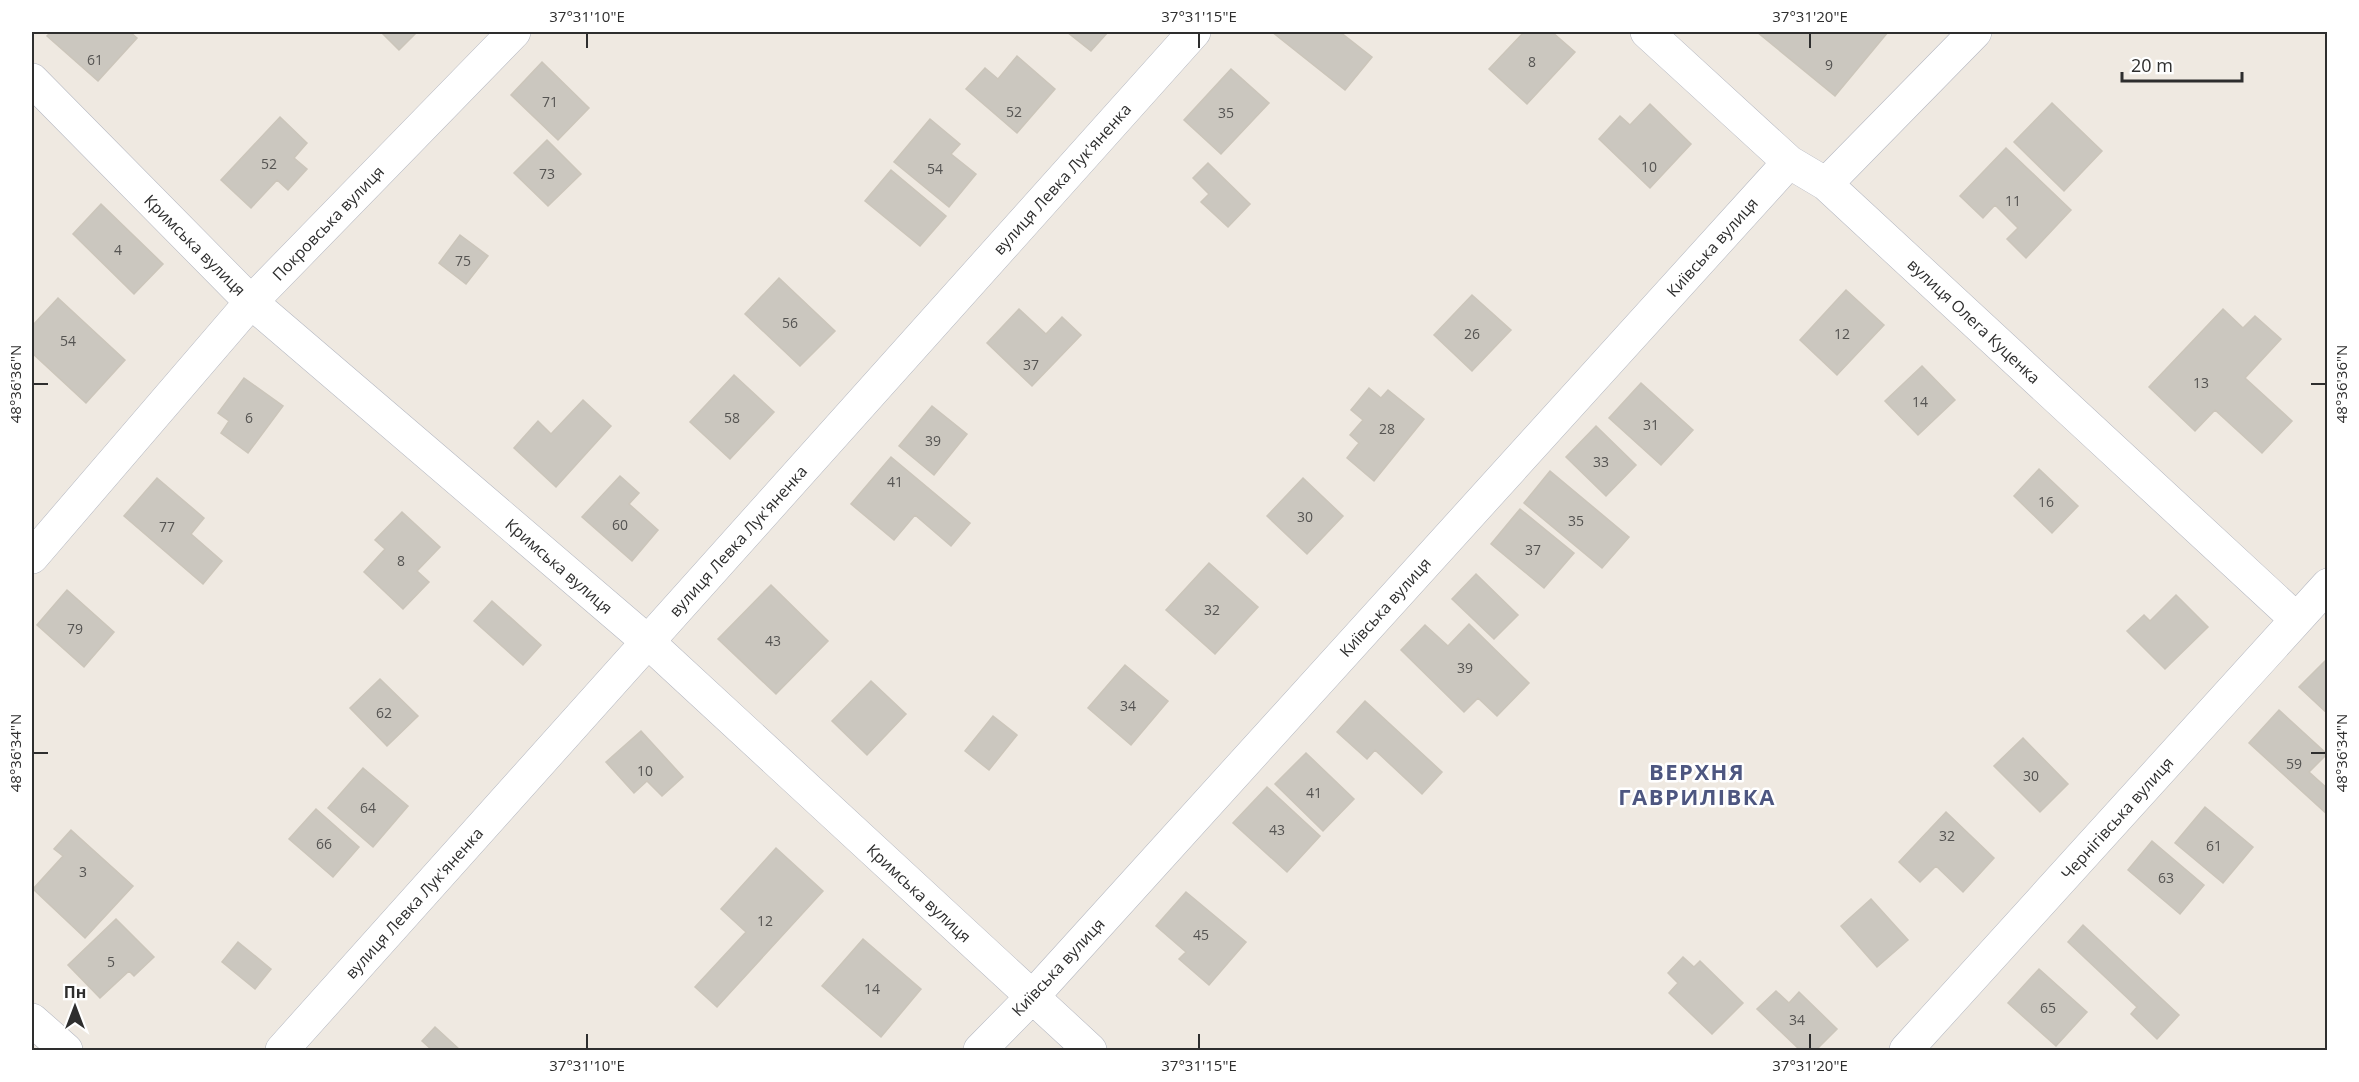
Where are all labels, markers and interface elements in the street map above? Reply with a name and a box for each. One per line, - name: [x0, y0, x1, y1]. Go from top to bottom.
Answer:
- text: 37°31'10"E: [549, 6, 625, 26]
- text: 37°31'15"E: [1161, 6, 1237, 26]
- text: 37°31'20"E: [1772, 6, 1848, 26]
- scale bar: [2122, 45, 2242, 83]
- house number: 61: [87, 50, 103, 69]
- house number: 8: [1528, 52, 1536, 71]
- text: 20 m: [2131, 53, 2173, 77]
- house number: 9: [1825, 55, 1833, 74]
- house number: 71: [542, 92, 558, 111]
- street label: вулиця Левка Лук'яненка: [988, 99, 1136, 259]
- house number: 52: [1006, 102, 1022, 121]
- house number: 35: [1218, 103, 1234, 122]
- house number: 52: [261, 154, 277, 173]
- house number: 10: [1641, 157, 1657, 176]
- house number: 54: [927, 159, 943, 178]
- street label: Покровська вулиця: [267, 161, 389, 285]
- house number: 73: [539, 164, 555, 183]
- street label: Кримська вулиця: [139, 189, 251, 301]
- house number: 11: [2005, 191, 2021, 210]
- street label: Київська вулиця: [1661, 192, 1763, 302]
- house number: 4: [114, 240, 122, 259]
- house number: 75: [455, 251, 471, 270]
- street label: вулиця Олега Куценка: [1903, 254, 2045, 388]
- house number: 56: [782, 313, 798, 332]
- house number: 26: [1464, 324, 1480, 343]
- house number: 12: [1834, 324, 1850, 343]
- house number: 54: [60, 331, 76, 350]
- text: 48°36'36"N: [5, 345, 25, 423]
- text: 48°36'36"N: [2331, 345, 2351, 423]
- house number: 37: [1023, 355, 1039, 374]
- house number: 13: [2193, 373, 2209, 392]
- house number: 14: [1912, 392, 1928, 411]
- house number: 6: [245, 408, 253, 427]
- house number: 58: [724, 408, 740, 427]
- house number: 31: [1643, 415, 1659, 434]
- house number: 28: [1379, 419, 1395, 438]
- house number: 39: [925, 431, 941, 450]
- house number: 33: [1593, 452, 1609, 471]
- street label: вулиця Левка Лук'яненка: [664, 461, 812, 621]
- house number: 41: [887, 472, 903, 491]
- house number: 16: [2038, 492, 2054, 511]
- house number: 30: [1297, 507, 1313, 526]
- house number: 35: [1568, 511, 1584, 530]
- street label: Кримська вулиця: [501, 513, 617, 619]
- house number: 60: [612, 515, 628, 534]
- house number: 77: [159, 517, 175, 536]
- house number: 37: [1525, 540, 1541, 559]
- house number: 8: [397, 551, 405, 570]
- street label: Київська вулиця: [1334, 552, 1436, 662]
- house number: 32: [1204, 600, 1220, 619]
- house number: 79: [67, 619, 83, 638]
- house number: 43: [765, 631, 781, 650]
- house number: 39: [1457, 658, 1473, 677]
- house number: 34: [1120, 696, 1136, 715]
- house number: 62: [376, 703, 392, 722]
- text: 48°36'34"N: [5, 714, 25, 792]
- text: 48°36'34"N: [2331, 714, 2351, 792]
- street label: Чернігівська вулиця: [2056, 752, 2178, 884]
- house number: 59: [2286, 754, 2302, 773]
- district label: ВЕРХНЯ ГАВРИЛІВКА: [1618, 756, 1776, 811]
- house number: 10: [637, 761, 653, 780]
- house number: 30: [2023, 766, 2039, 785]
- house number: 41: [1306, 783, 1322, 802]
- house number: 64: [360, 798, 376, 817]
- house number: 43: [1269, 820, 1285, 839]
- street label: вулиця Левка Лук'яненка: [340, 823, 488, 983]
- house number: 32: [1939, 826, 1955, 845]
- house number: 66: [316, 834, 332, 853]
- house number: 61: [2206, 836, 2222, 855]
- street label: Кримська вулиця: [862, 839, 976, 947]
- house number: 3: [79, 862, 87, 881]
- house number: 63: [2158, 868, 2174, 887]
- house number: 12: [757, 911, 773, 930]
- street label: Київська вулиця: [1007, 913, 1109, 1021]
- house number: 45: [1193, 925, 1209, 944]
- house number: 5: [107, 952, 115, 971]
- north arrow: [45, 977, 105, 1037]
- house number: 14: [864, 979, 880, 998]
- text: Пн: [64, 981, 86, 1003]
- house number: 65: [2040, 998, 2056, 1017]
- house number: 34: [1789, 1010, 1805, 1029]
- text: 37°31'10"E: [549, 1055, 625, 1075]
- text: 37°31'15"E: [1161, 1055, 1237, 1075]
- text: 37°31'20"E: [1772, 1055, 1848, 1075]

